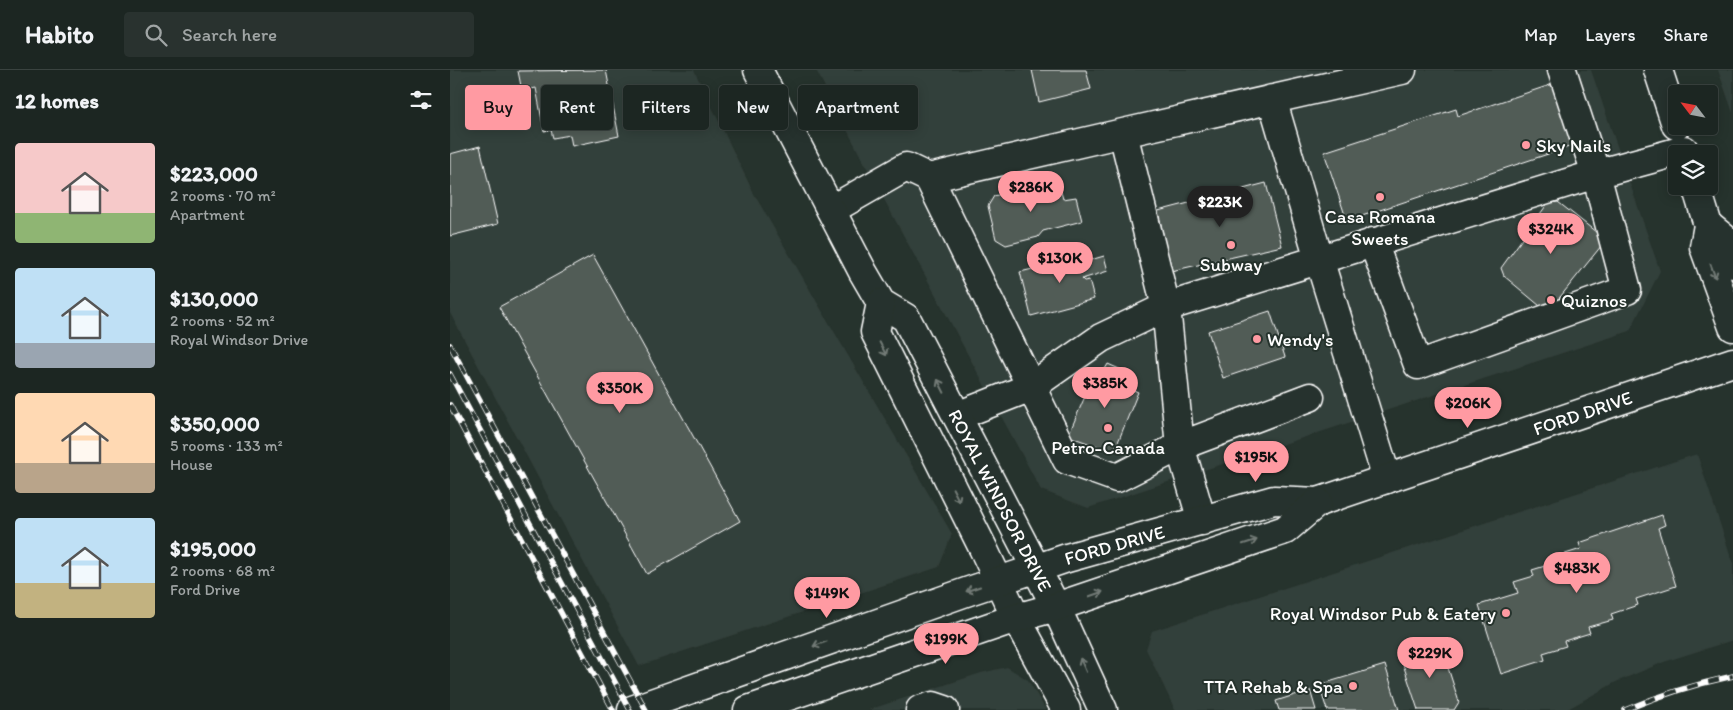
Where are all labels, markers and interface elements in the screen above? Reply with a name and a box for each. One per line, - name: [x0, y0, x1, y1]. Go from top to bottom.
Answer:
- search box: [124, 12, 474, 57]
- text: Habito: [25, 20, 94, 49]
- icon: search: [142, 21, 170, 49]
- text: Search here: [182, 23, 277, 46]
- text: Map: [1524, 24, 1557, 46]
- text: Layers: [1585, 24, 1635, 46]
- text: Share: [1663, 24, 1708, 46]
- chip: Buy: [465, 85, 531, 130]
- chip: Rent: [541, 85, 613, 130]
- chip: Filters: [623, 85, 709, 130]
- chip: New: [719, 85, 788, 130]
- chip: Apartment: [798, 85, 918, 130]
- north arrow: [1668, 85, 1718, 135]
- map controls: [1668, 85, 1718, 195]
- icon: filters: [407, 86, 435, 114]
- text: 12 homes: [15, 88, 99, 113]
- place label: Sky Nails: [1536, 134, 1611, 157]
- marker: Sky Nails: [1520, 139, 1532, 151]
- button: layers: [1668, 145, 1718, 195]
- text: $223,000: [170, 161, 258, 186]
- icon: home: [55, 163, 115, 223]
- pin: $286K: [996, 170, 1066, 213]
- text: $286K: [1009, 177, 1053, 196]
- text: 2 rooms · 70 m²: [170, 186, 276, 205]
- pin: $223K: [1185, 186, 1255, 228]
- marker: Casa Romana Sweets: [1374, 191, 1386, 203]
- text: $223K: [1198, 192, 1242, 211]
- text: Apartment: [170, 205, 245, 224]
- place label: Casa Romana Sweets: [1325, 205, 1435, 250]
- pin: $324K: [1516, 212, 1586, 255]
- text: $324K: [1528, 219, 1574, 238]
- marker: Subway: [1225, 239, 1237, 251]
- pin: $130K: [1025, 242, 1095, 284]
- text: $130K: [1038, 248, 1082, 267]
- place label: Subway: [1200, 253, 1262, 276]
- one-way arrow: [1709, 263, 1718, 278]
- text: $130,000: [170, 286, 259, 311]
- icon: home: [55, 288, 115, 348]
- place label: Quiznos: [1561, 289, 1627, 312]
- marker: Quiznos: [1545, 294, 1557, 306]
- text: 2 rooms · 52 m²: [170, 311, 275, 330]
- place label: Wendy's: [1267, 328, 1334, 351]
- text: Royal Windsor Drive: [170, 330, 308, 349]
- marker: Wendy's: [1251, 333, 1263, 345]
- one-way arrow: [878, 342, 888, 357]
- pin: $385K: [1070, 366, 1140, 409]
- pin: $350K: [585, 372, 655, 414]
- text: $385K: [1083, 373, 1127, 392]
- text: $350K: [597, 378, 643, 397]
- one-way arrow: [936, 379, 945, 394]
- pin: $206K: [1433, 386, 1503, 429]
- street label: FORD DRIVE: [1530, 386, 1635, 441]
- text: $206K: [1445, 393, 1491, 412]
- street label: ROYAL WINDSOR DRIVE: [943, 405, 1057, 595]
- text: $350,000: [170, 411, 260, 436]
- icon: home: [55, 413, 115, 473]
- marker: Petro-Canada: [1102, 422, 1114, 434]
- text: 5 rooms · 133 m²: [170, 436, 283, 455]
- place label: Petro-Canada: [1051, 436, 1165, 459]
- pin: $195K: [1221, 440, 1291, 483]
- text: $195K: [1235, 447, 1277, 466]
- text: House: [170, 455, 213, 474]
- one-way arrow: [952, 487, 961, 502]
- street label: FORD DRIVE: [1062, 520, 1167, 570]
- text: $195,000: [170, 536, 256, 561]
- one-way arrow: [1241, 536, 1257, 546]
- icon: home: [55, 538, 115, 598]
- pin: $483K: [1542, 552, 1612, 594]
- text: $483K: [1554, 558, 1600, 577]
- text: 2 rooms · 68 m²: [170, 561, 275, 580]
- pin: $149K: [792, 576, 862, 619]
- text: Ford Drive: [170, 580, 240, 599]
- text: $149K: [805, 583, 849, 602]
- one-way arrow: [966, 585, 982, 594]
- one-way arrow: [1087, 588, 1103, 598]
- place label: Royal Windsor Pub & Eatery: [1270, 602, 1496, 625]
- marker: Royal Windsor Pub & Eatery: [1500, 607, 1512, 619]
- pin: $199K: [911, 622, 981, 665]
- text: $199K: [925, 629, 967, 648]
- pin: $229K: [1395, 636, 1465, 679]
- one-way arrow: [813, 640, 829, 649]
- text: $229K: [1408, 643, 1452, 662]
- one-way arrow: [1078, 658, 1088, 673]
- place label: TTA Rehab & Spa: [1204, 675, 1343, 698]
- marker: TTA Rehab & Spa: [1347, 680, 1359, 692]

